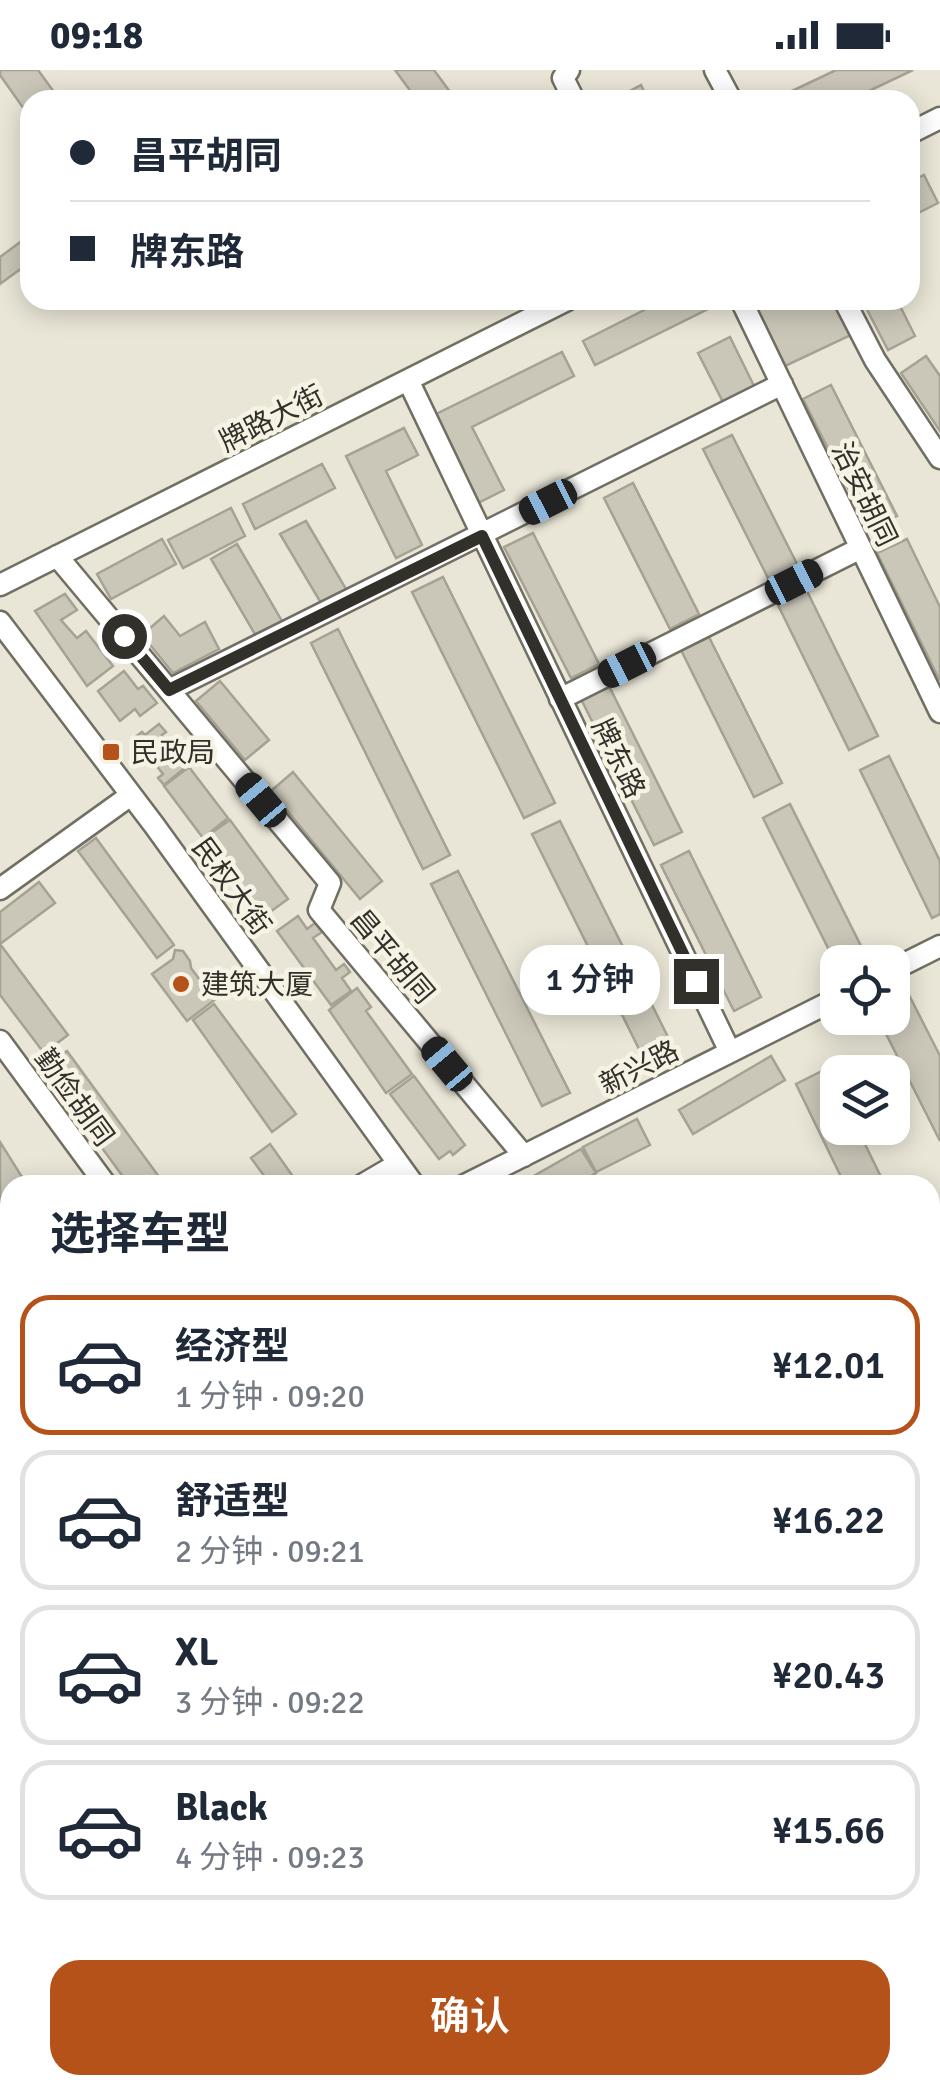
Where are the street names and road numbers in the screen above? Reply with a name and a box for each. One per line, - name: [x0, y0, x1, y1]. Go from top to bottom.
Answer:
- street label: 牌路大街: [214, 378, 329, 459]
- street label: 治安胡同: [824, 437, 904, 552]
- street label: 牌东路: [584, 713, 652, 804]
- street label: 民权大街: [185, 831, 278, 942]
- street label: 昌平胡同: [343, 903, 441, 1010]
- street label: 新兴路: [594, 1034, 685, 1102]
- street label: 勤俭胡同: [28, 1042, 121, 1153]

